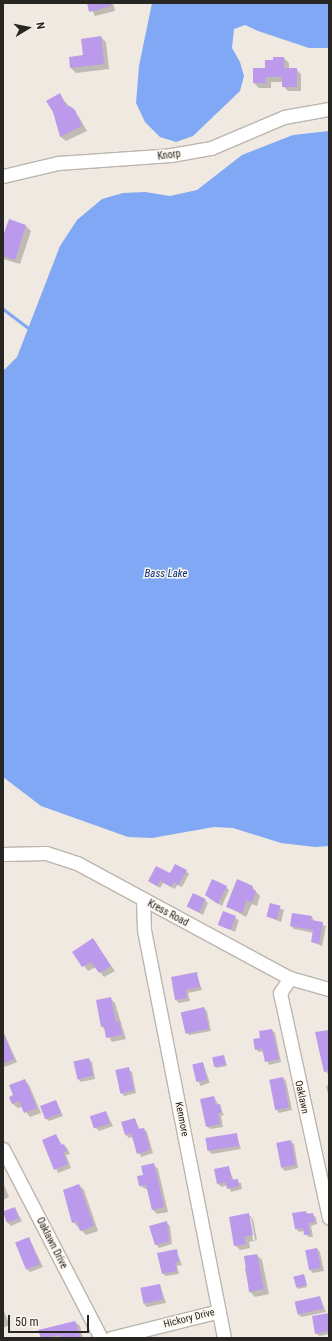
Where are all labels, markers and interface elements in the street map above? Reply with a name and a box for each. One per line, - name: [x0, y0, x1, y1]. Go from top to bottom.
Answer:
- north arrow: [8, 8, 48, 48]
- text: N: [33, 21, 47, 30]
- street label: Knorp: [157, 148, 181, 162]
- water label: Bass Lake: [144, 567, 188, 581]
- street label: Kress Road: [145, 897, 191, 929]
- street label: Oaklawn: [293, 1079, 311, 1115]
- street label: Kenmore: [173, 1101, 191, 1137]
- street label: Oaklawn Drive: [34, 1215, 70, 1271]
- street label: Hickory Drive: [162, 1306, 216, 1330]
- scale bar: [10, 1307, 91, 1333]
- text: 50 m: [15, 1315, 39, 1329]

